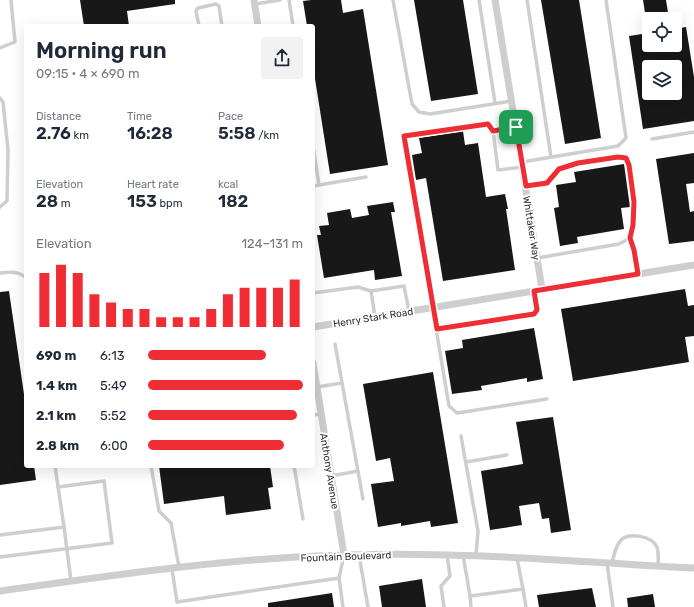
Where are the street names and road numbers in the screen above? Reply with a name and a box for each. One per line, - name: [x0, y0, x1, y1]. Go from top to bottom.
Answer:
- street label: Whittaker Way: [520, 195, 542, 262]
- street label: Henry Stark Road: [332, 306, 414, 330]
- street label: Anthony Avenue: [317, 432, 341, 510]
- street label: Fountain Boulevard: [301, 549, 392, 565]

